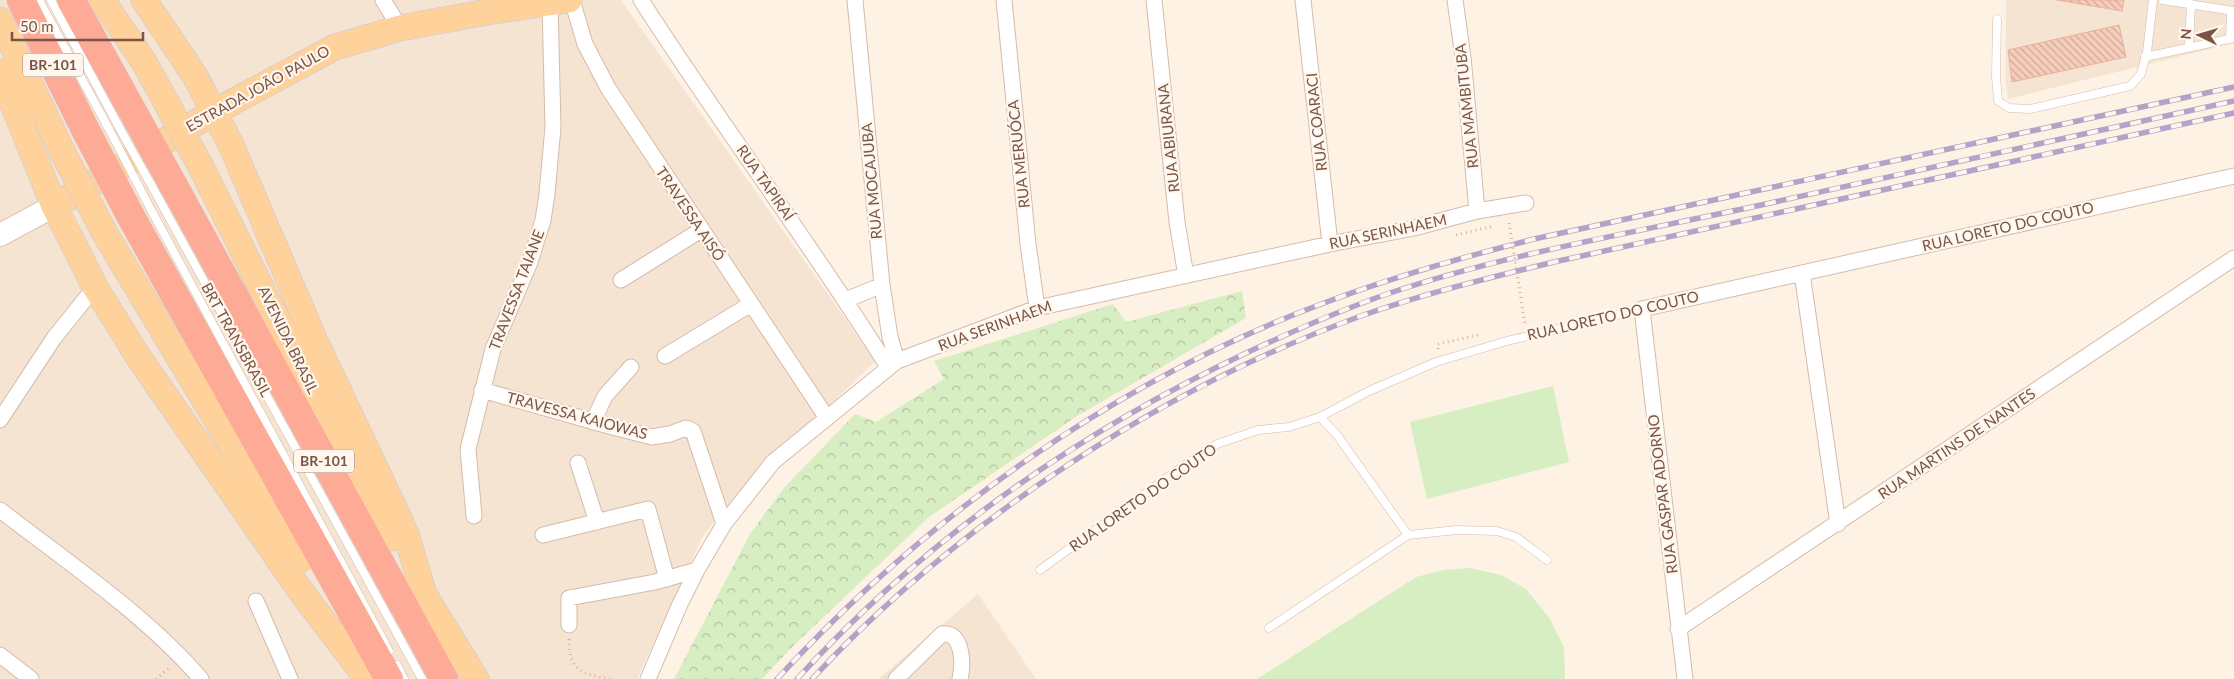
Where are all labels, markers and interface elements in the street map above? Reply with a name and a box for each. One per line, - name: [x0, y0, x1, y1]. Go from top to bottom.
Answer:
- scale bar: [12, 10, 144, 42]
- north arrow: [2174, 10, 2224, 60]
- text: 50 m: [20, 17, 54, 35]
- text: N: [2177, 28, 2194, 40]
- street label: ESTRADA JOÃO PAULO: [182, 41, 333, 135]
- street label: RUA MAMBITUBA: [1450, 42, 1481, 169]
- road number: BR-101: [23, 54, 83, 76]
- street label: RUA COARACI: [1302, 72, 1330, 172]
- street label: RUA ABIURANA: [1153, 82, 1183, 193]
- street label: RUA MERUÓCA: [1003, 98, 1033, 209]
- street label: RUA MOCAJUBA: [857, 121, 885, 240]
- street label: RUA TAPIRAÍ: [733, 141, 799, 224]
- street label: TRAVESSA AISÓ: [653, 163, 729, 264]
- street label: RUA LORETO DO COUTO: [1920, 198, 2095, 255]
- street label: RUA SERINHAEM: [1327, 210, 1448, 252]
- street label: TRAVESSA TAIANE: [485, 227, 547, 353]
- street label: BRT TRANSBRASIL: [198, 279, 276, 400]
- street label: AVENIDA BRASIL: [255, 283, 323, 397]
- street label: RUA LORETO DO COUTO: [1525, 287, 1700, 344]
- street label: RUA SERINHAEM: [935, 296, 1054, 354]
- street label: RUA MARTINS DE NANTES: [1874, 384, 2039, 503]
- street label: TRAVESSA KAIOWAS: [505, 388, 650, 443]
- street label: RUA GASPAR ADORNO: [1643, 413, 1681, 575]
- street label: RUA LORETO DO COUTO: [1065, 439, 1220, 555]
- road number: BR-101: [294, 450, 354, 472]

